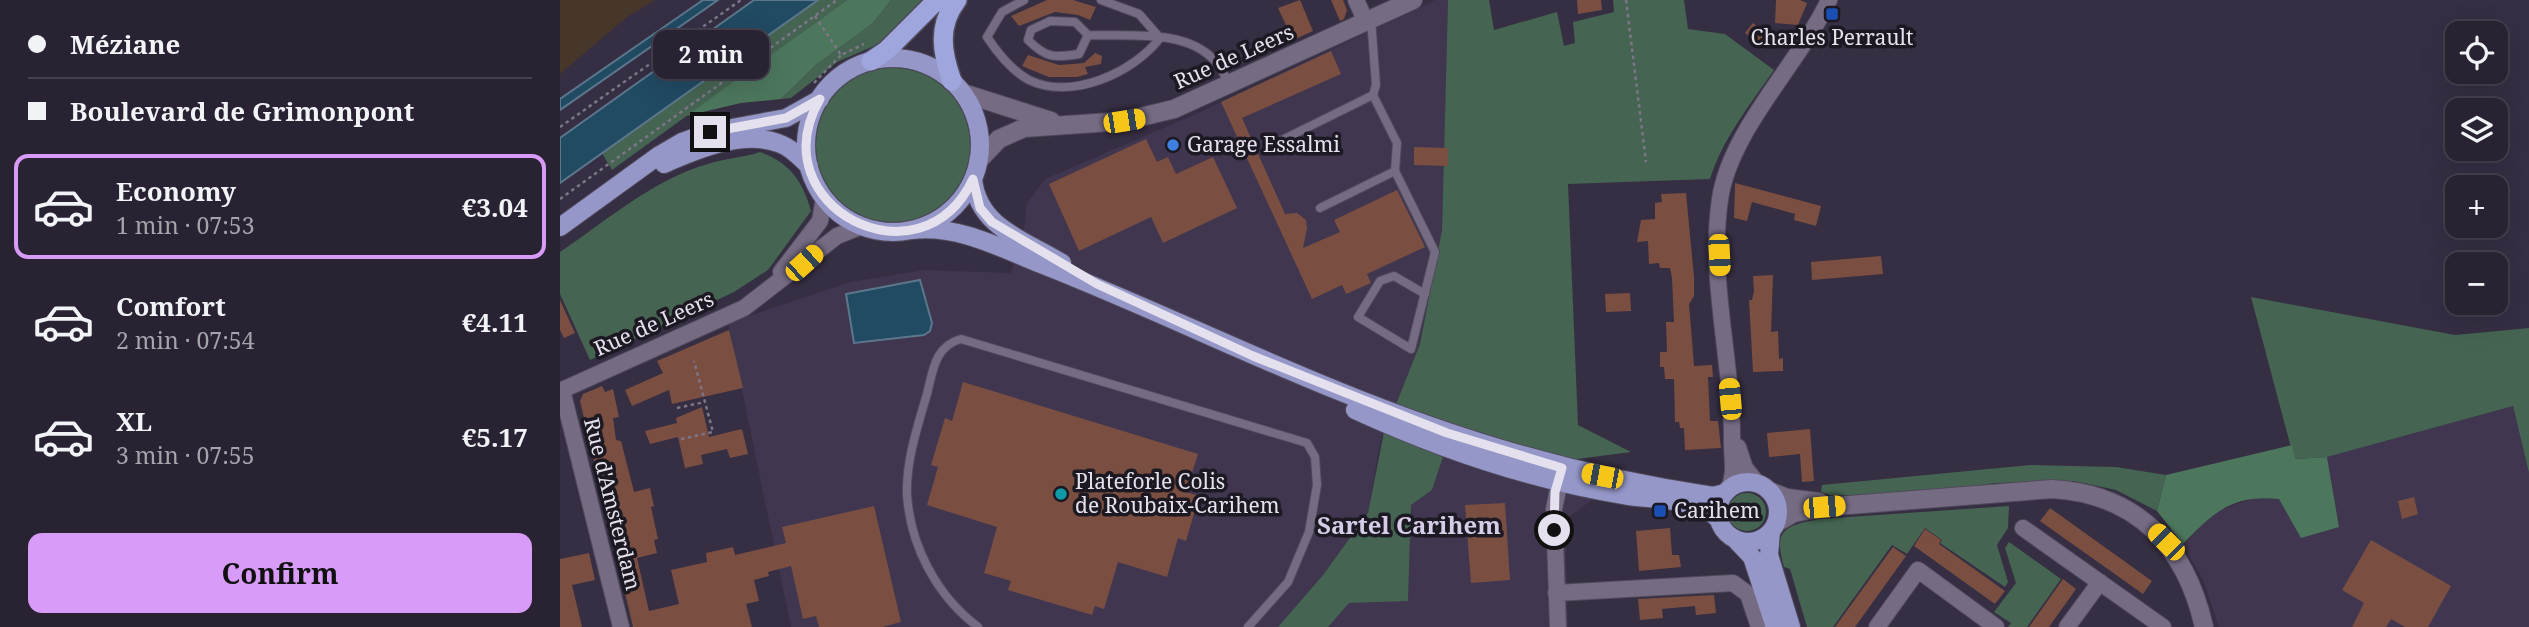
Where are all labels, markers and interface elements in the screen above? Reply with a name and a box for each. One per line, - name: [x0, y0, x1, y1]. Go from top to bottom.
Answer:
- marker: Charles Perrault: [1824, 6, 1840, 22]
- street label: Rue de Leers: [1169, 17, 1298, 95]
- map controls: [2445, 21, 2508, 315]
- button: locate: [2445, 21, 2508, 84]
- place label: Charles Perrault: [1751, 23, 1913, 51]
- text: Méziane: [70, 26, 180, 62]
- callout: 2 min: [652, 31, 768, 80]
- text: 2 min: [678, 38, 744, 70]
- text: Boulevard de Grimonpont: [70, 93, 414, 129]
- button: layers: [2445, 98, 2508, 161]
- car: [1102, 107, 1147, 135]
- route end: [694, 116, 726, 148]
- place label: Garage Essalmi: [1187, 130, 1340, 158]
- marker: Garage Essalmi: [1165, 137, 1181, 153]
- text: Economy: [116, 173, 236, 209]
- icon: car: [32, 175, 95, 238]
- button: +: [2445, 175, 2508, 238]
- text: €3.04: [462, 189, 528, 225]
- text: 1 min · 07:53: [116, 209, 254, 241]
- car: [1708, 233, 1731, 277]
- car: [782, 241, 827, 285]
- button: −: [2445, 252, 2508, 315]
- street label: Rue de Leers: [589, 284, 718, 362]
- text: Comfort: [116, 288, 226, 324]
- icon: car: [32, 290, 95, 353]
- text: €4.11: [462, 304, 528, 340]
- text: 2 min · 07:54: [116, 324, 254, 356]
- car: [1718, 377, 1743, 421]
- text: XL: [116, 403, 152, 439]
- icon: car: [32, 405, 95, 468]
- street label: Rue d'Amsterdam: [578, 415, 648, 593]
- text: €5.17: [462, 419, 528, 455]
- text: 3 min · 07:55: [116, 439, 254, 471]
- car: [1580, 462, 1625, 490]
- place label: Plateforle Colis de Roubaix-Carihem: [1075, 467, 1280, 519]
- marker: Plateforle Colis de Roubaix-Carihem: [1053, 486, 1069, 502]
- car: [1803, 495, 1846, 519]
- place label: Carihem: [1674, 496, 1760, 524]
- marker: Carihem: [1652, 503, 1668, 519]
- district label: Sartel Carihem: [1317, 508, 1501, 541]
- route start: [1538, 514, 1570, 546]
- car: [2144, 520, 2189, 564]
- button: Confirm: [28, 533, 532, 613]

